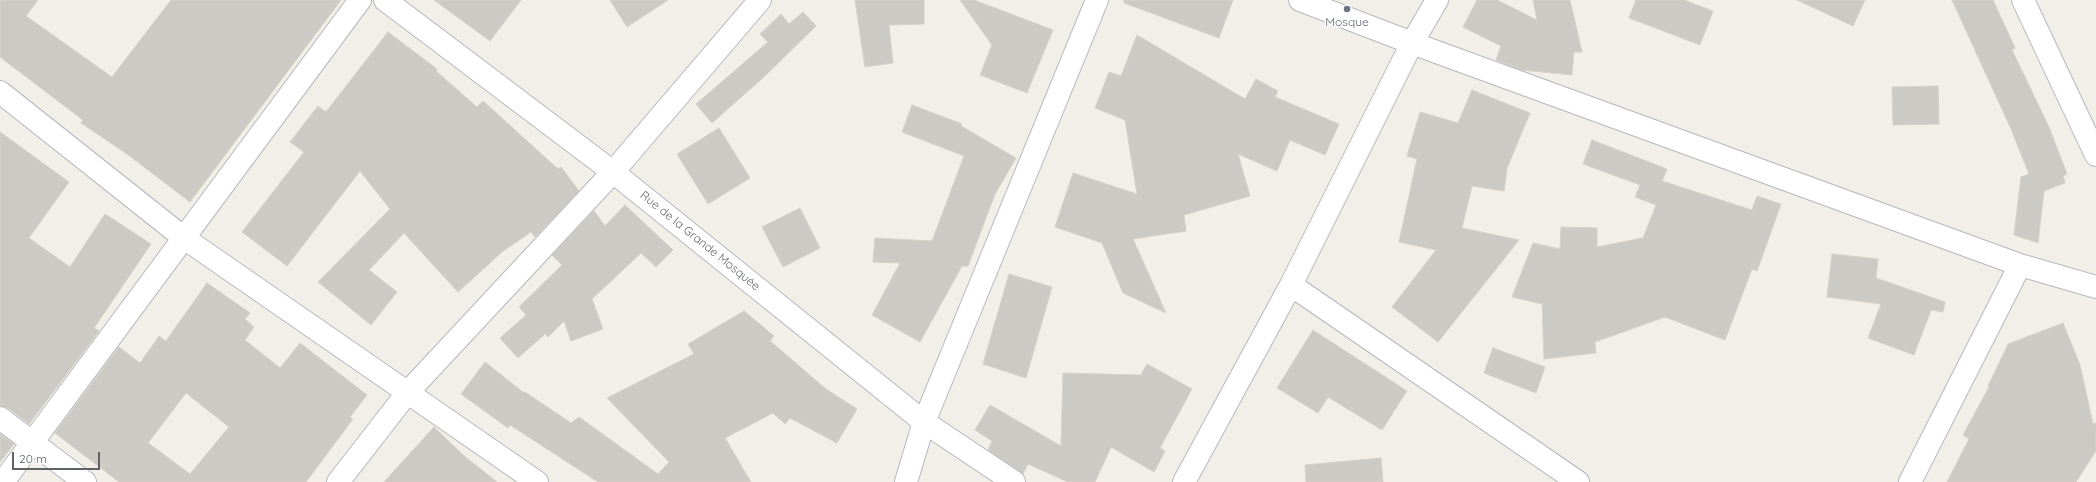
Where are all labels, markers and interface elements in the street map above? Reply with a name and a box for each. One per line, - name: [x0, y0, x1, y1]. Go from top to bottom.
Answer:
- marker: Mosque: [1342, 4, 1352, 14]
- place label: Mosque: [1325, 15, 1369, 29]
- street label: Rue de la Grande Mosquée: [637, 188, 763, 294]
- scale bar: [14, 444, 102, 470]
- text: 20 m: [19, 451, 47, 466]

